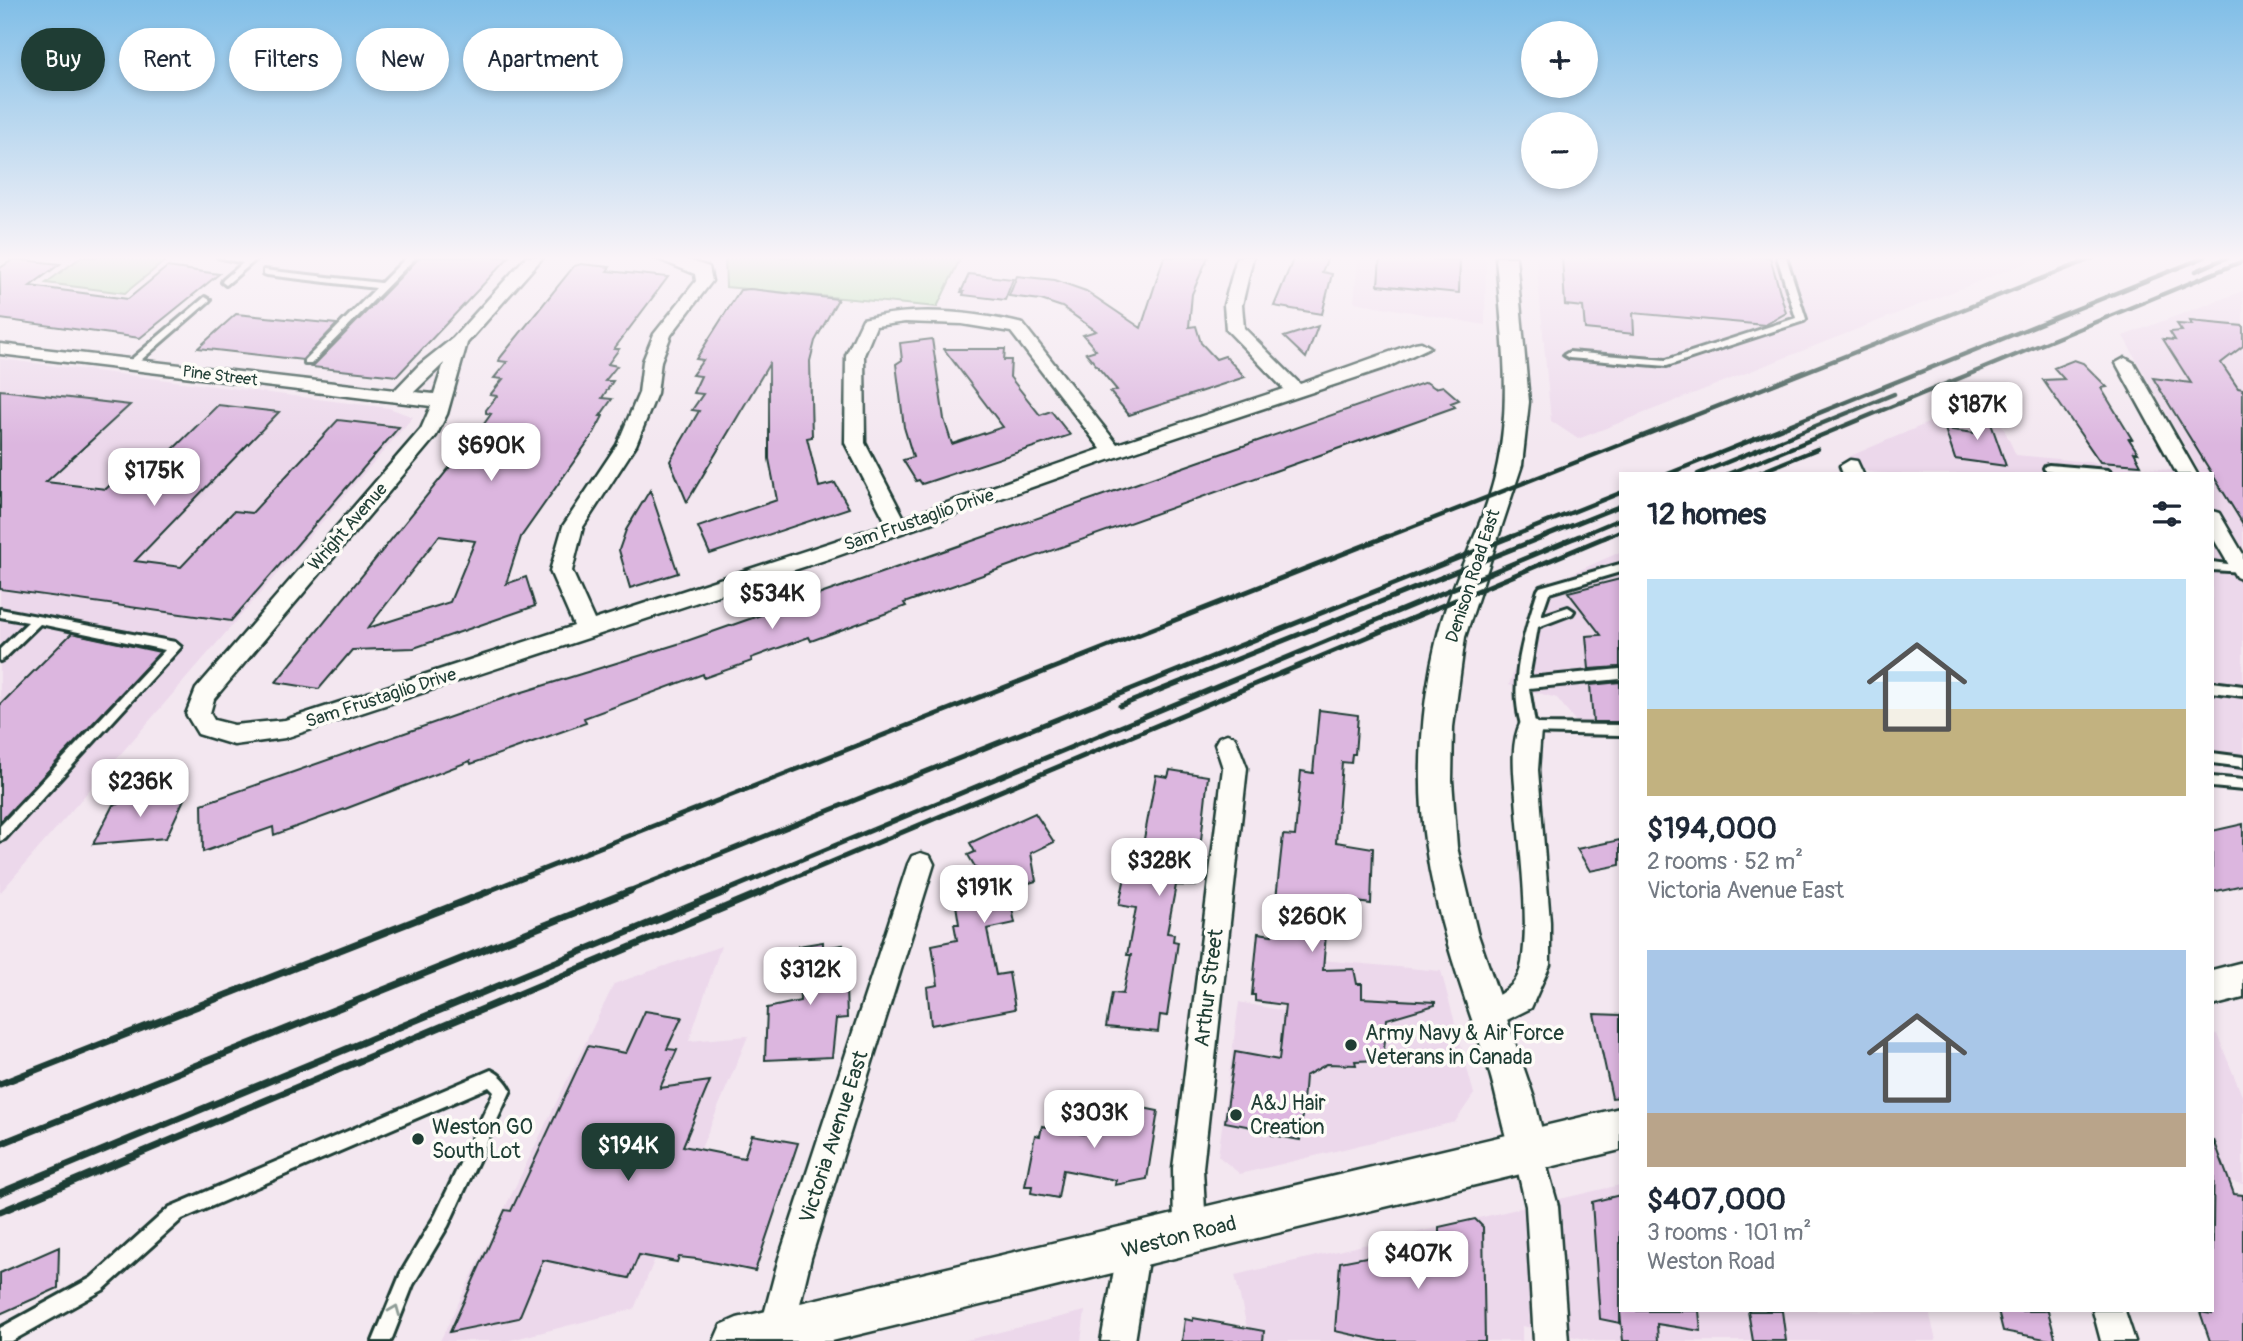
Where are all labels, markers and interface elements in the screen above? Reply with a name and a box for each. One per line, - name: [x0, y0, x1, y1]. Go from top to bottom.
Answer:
- map controls: [1521, 21, 1598, 189]
- button: +: [1521, 21, 1598, 98]
- chip: Buy: [21, 28, 105, 91]
- chip: Rent: [119, 28, 215, 91]
- chip: Filters: [229, 28, 342, 91]
- chip: New: [356, 28, 449, 91]
- chip: Apartment: [463, 28, 623, 91]
- button: −: [1521, 112, 1598, 189]
- street label: Pine Street: [181, 361, 259, 391]
- pin: $187K: [1928, 382, 2026, 442]
- text: $187K: [1947, 390, 2007, 419]
- pin: $690K: [442, 424, 540, 483]
- text: $690K: [457, 431, 525, 460]
- pin: $175K: [105, 448, 203, 508]
- text: $175K: [124, 456, 184, 485]
- street label: Wright Avenue: [304, 478, 393, 576]
- street label: Sam Frustaglio Drive: [841, 483, 997, 556]
- icon: filters: [2148, 495, 2186, 533]
- text: 12 homes: [1647, 496, 1766, 533]
- street label: Denison Road East: [1441, 506, 1506, 646]
- pin: $534K: [723, 572, 821, 631]
- text: $534K: [740, 579, 804, 608]
- icon: home: [1854, 624, 1980, 750]
- street label: Sam Frustaglio Drive: [303, 663, 459, 733]
- pin: $236K: [91, 760, 189, 819]
- text: $236K: [108, 767, 172, 796]
- text: $194,000: [1647, 810, 1777, 847]
- pin: $328K: [1110, 838, 1208, 898]
- text: $328K: [1127, 846, 1191, 875]
- text: 2 rooms · 52 m²: [1647, 847, 1803, 876]
- pin: $191K: [935, 866, 1033, 925]
- text: $191K: [956, 873, 1012, 902]
- text: Victoria Avenue East: [1647, 876, 1844, 905]
- pin: $260K: [1263, 894, 1361, 954]
- text: $260K: [1278, 902, 1346, 931]
- street label: Arthur Street: [1188, 927, 1230, 1049]
- pin: $312K: [761, 948, 859, 1007]
- text: $312K: [779, 955, 841, 984]
- icon: home: [1854, 995, 1980, 1121]
- place label: Army Navy & Air Force Veterans in Canada: [1365, 1020, 1564, 1071]
- marker: Army Navy & Air Force Veterans in Canada: [1343, 1037, 1359, 1053]
- street label: Victoria Avenue East: [793, 1047, 875, 1227]
- pin: $303K: [1045, 1090, 1143, 1150]
- place label: A&J Hair Creation: [1250, 1090, 1326, 1141]
- text: $303K: [1060, 1098, 1128, 1127]
- marker: A&J Hair Creation: [1228, 1107, 1244, 1123]
- place label: Weston GO South Lot: [432, 1114, 533, 1165]
- pin: $194K: [579, 1124, 677, 1183]
- marker: Weston GO South Lot: [410, 1131, 426, 1147]
- text: $194K: [598, 1131, 658, 1160]
- text: $407,000: [1647, 1181, 1786, 1218]
- street label: Weston Road: [1119, 1210, 1239, 1264]
- text: 3 rooms · 101 m²: [1647, 1218, 1811, 1247]
- pin: $407K: [1369, 1232, 1467, 1291]
- text: $407K: [1384, 1239, 1452, 1268]
- text: Weston Road: [1647, 1247, 1775, 1276]
- one-way arrow: [386, 1305, 400, 1317]

